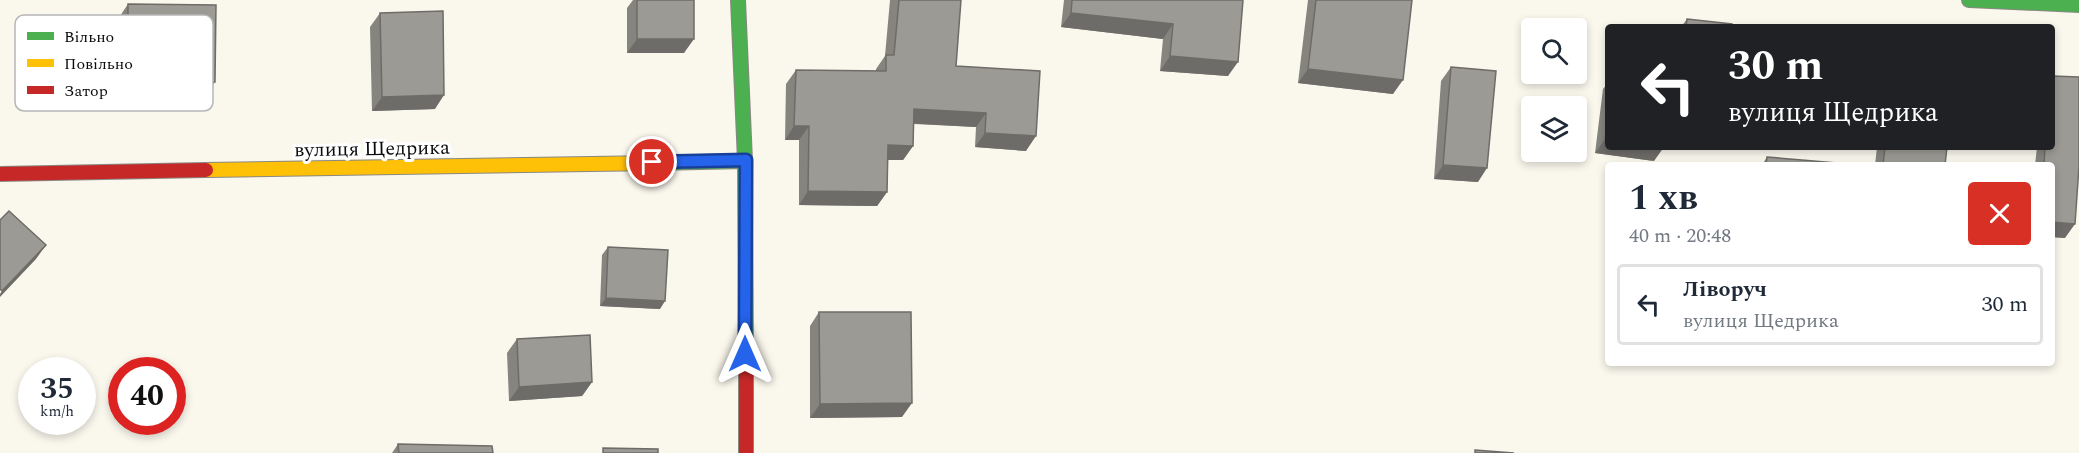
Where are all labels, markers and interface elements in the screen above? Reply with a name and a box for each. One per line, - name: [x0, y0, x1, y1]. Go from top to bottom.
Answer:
- legend: [15, 15, 213, 111]
- map controls: [1521, 18, 1587, 162]
- button: search: [1521, 18, 1587, 84]
- text: Вільно: [64, 25, 114, 49]
- text: 30 m: [1728, 35, 1823, 98]
- icon: left: [1629, 48, 1707, 126]
- text: Повільно: [64, 52, 133, 76]
- text: Затор: [64, 79, 108, 103]
- text: вулиця Щедрика: [1728, 92, 1938, 134]
- button: layers: [1521, 96, 1587, 162]
- street label: вулиця Щедрика: [294, 133, 450, 165]
- pin: [626, 136, 677, 187]
- icon: arrive: [635, 145, 668, 178]
- text: 1 хв: [1629, 171, 1698, 226]
- button: close: [1968, 182, 2031, 245]
- text: 40 m · 20:48: [1629, 221, 1731, 251]
- text: Ліворуч: [1683, 273, 1767, 306]
- icon: left: [1632, 288, 1665, 321]
- text: 30 m: [1982, 288, 2028, 321]
- text: вулиця Щедрика: [1683, 306, 1839, 336]
- position arrow: [713, 322, 777, 386]
- speed limit sign: 40: [108, 357, 186, 435]
- text: 35: [40, 366, 74, 412]
- text: km/h: [40, 400, 74, 423]

